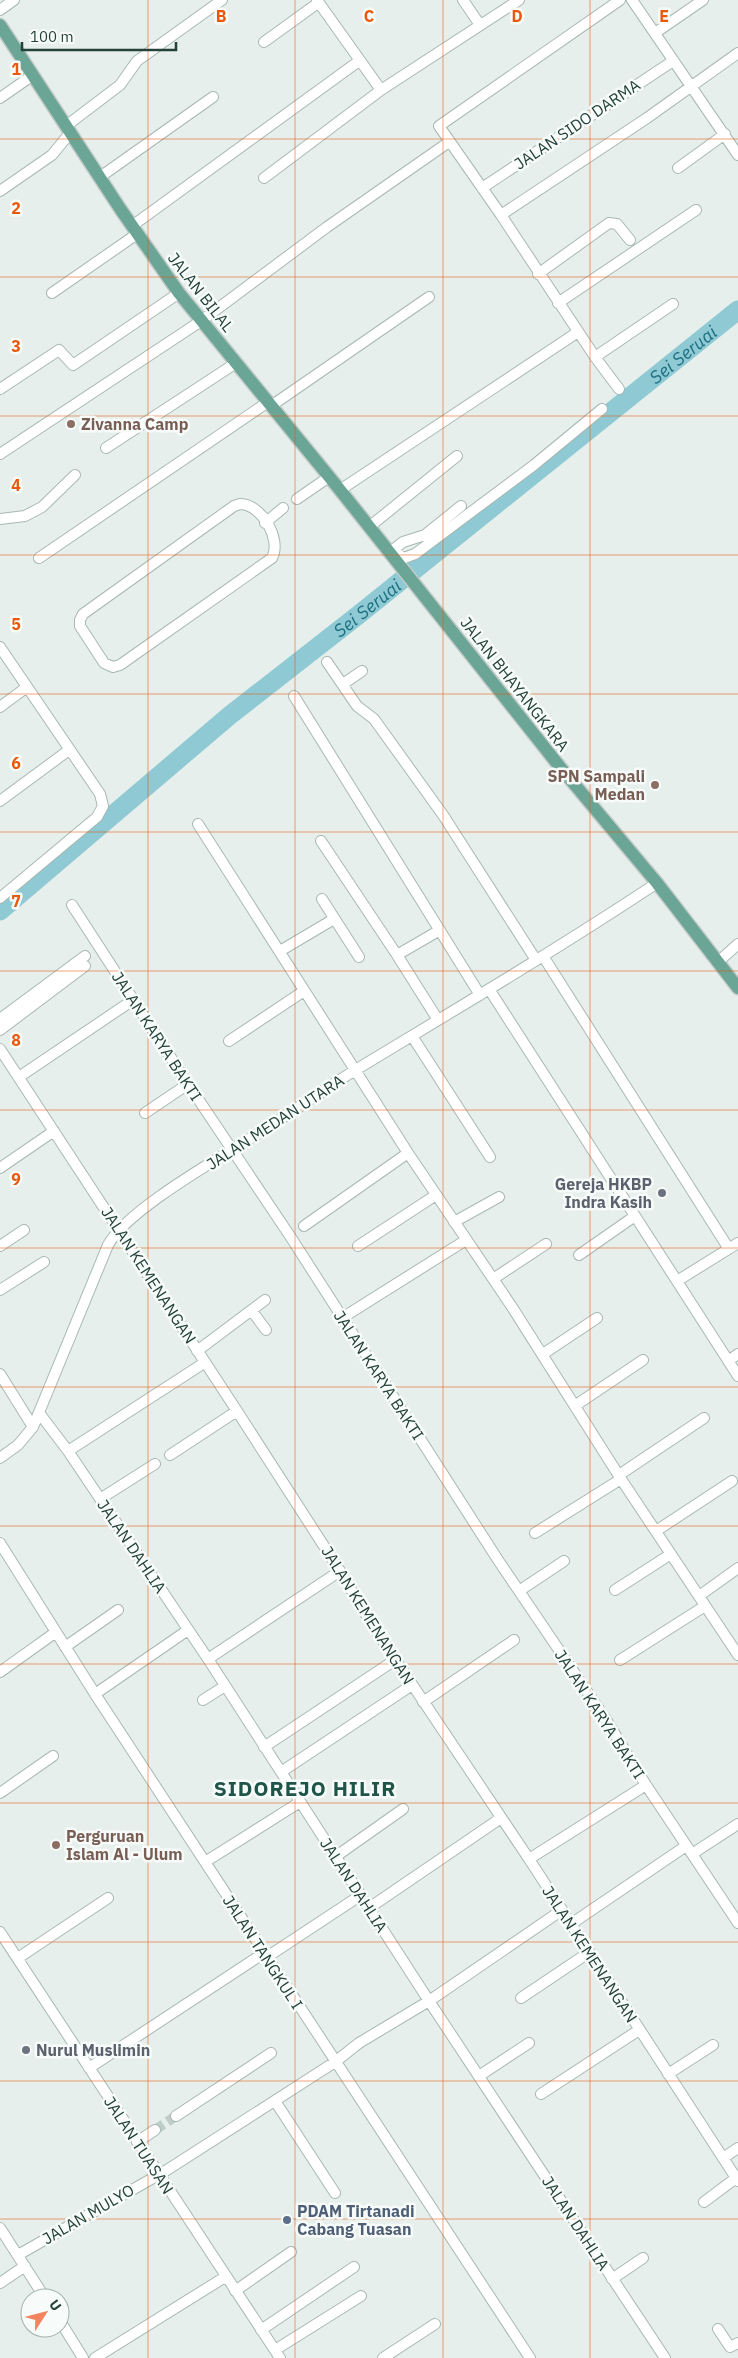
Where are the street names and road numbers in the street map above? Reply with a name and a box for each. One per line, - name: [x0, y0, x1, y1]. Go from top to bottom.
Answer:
- street label: JALAN SIDO DARMA: [510, 74, 644, 174]
- street label: JALAN BILAL: [164, 248, 238, 336]
- street label: JALAN BHAYANGKARA: [456, 613, 574, 755]
- street label: JALAN KARYA BAKTI: [108, 967, 206, 1105]
- street label: JALAN MEDAN UTARA: [202, 1070, 348, 1174]
- street label: JALAN KEMENANGAN: [97, 1203, 201, 1347]
- street label: JALAN KARYA BAKTI: [330, 1306, 428, 1444]
- street label: JALAN DAHLIA: [93, 1495, 171, 1597]
- street label: JALAN KEMENANGAN: [317, 1542, 419, 1688]
- street label: JALAN KARYA BAKTI: [551, 1645, 649, 1783]
- street label: JALAN DAHLIA: [316, 1834, 392, 1936]
- street label: JALAN KEMENANGAN: [538, 1882, 642, 2026]
- street label: JALAN TANGKUL I: [219, 1891, 307, 2013]
- street label: JALAN TUASAN: [100, 2092, 178, 2198]
- street label: JALAN DAHLIA: [538, 2172, 614, 2274]
- street label: JALAN MULYO: [38, 2180, 138, 2248]

